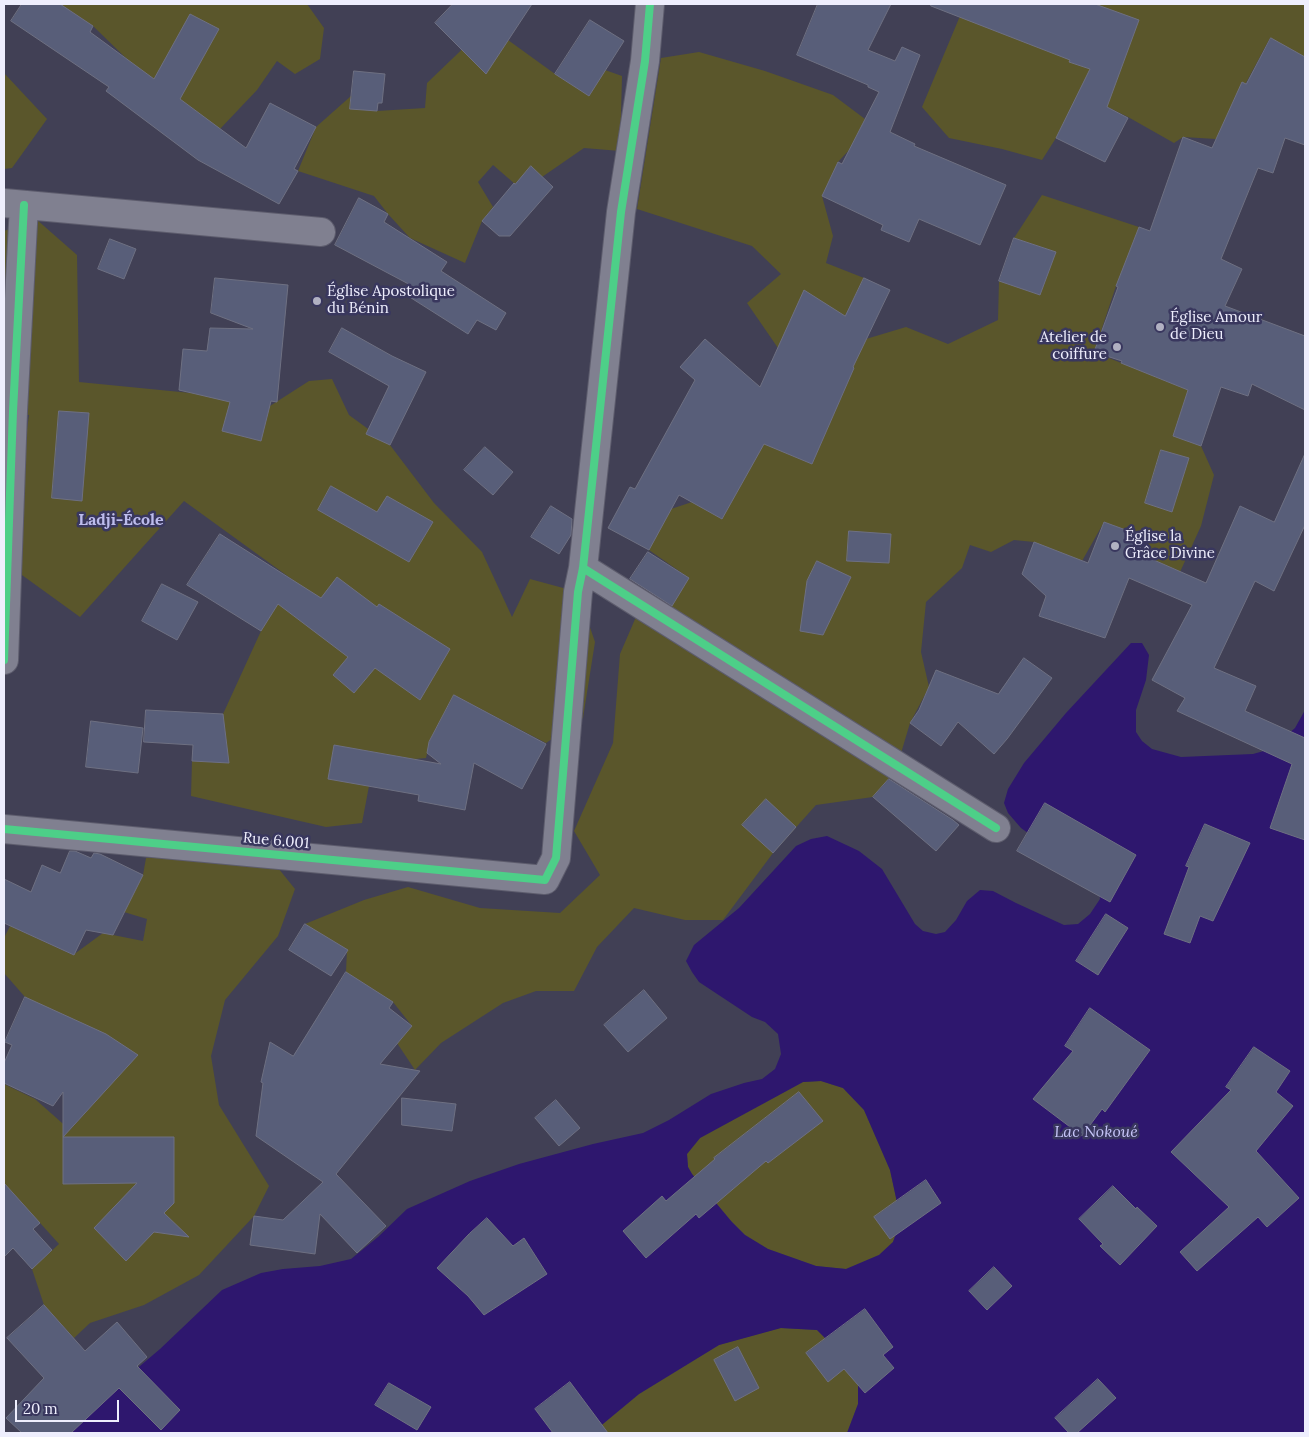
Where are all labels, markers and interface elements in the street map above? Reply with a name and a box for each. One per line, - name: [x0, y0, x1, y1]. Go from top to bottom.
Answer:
- place label: Église Apostolique du Bénin: [327, 283, 455, 318]
- marker: Église Apostolique du Bénin: [311, 295, 323, 307]
- place label: Église Amour de Dieu: [1170, 309, 1262, 344]
- marker: Église Amour de Dieu: [1154, 321, 1166, 333]
- place label: Atelier de coiffure: [1040, 329, 1107, 364]
- marker: Atelier de coiffure: [1111, 341, 1123, 353]
- district label: Ladji-École: [78, 510, 164, 530]
- place label: Église la Grâce Divine: [1125, 528, 1215, 563]
- marker: Église la Grâce Divine: [1109, 540, 1121, 552]
- street label: Rue 6.001: [242, 829, 310, 853]
- water label: Lac Nokoué: [1054, 1122, 1138, 1142]
- scale bar: [18, 1390, 121, 1422]
- text: 20 m: [23, 1399, 58, 1418]

